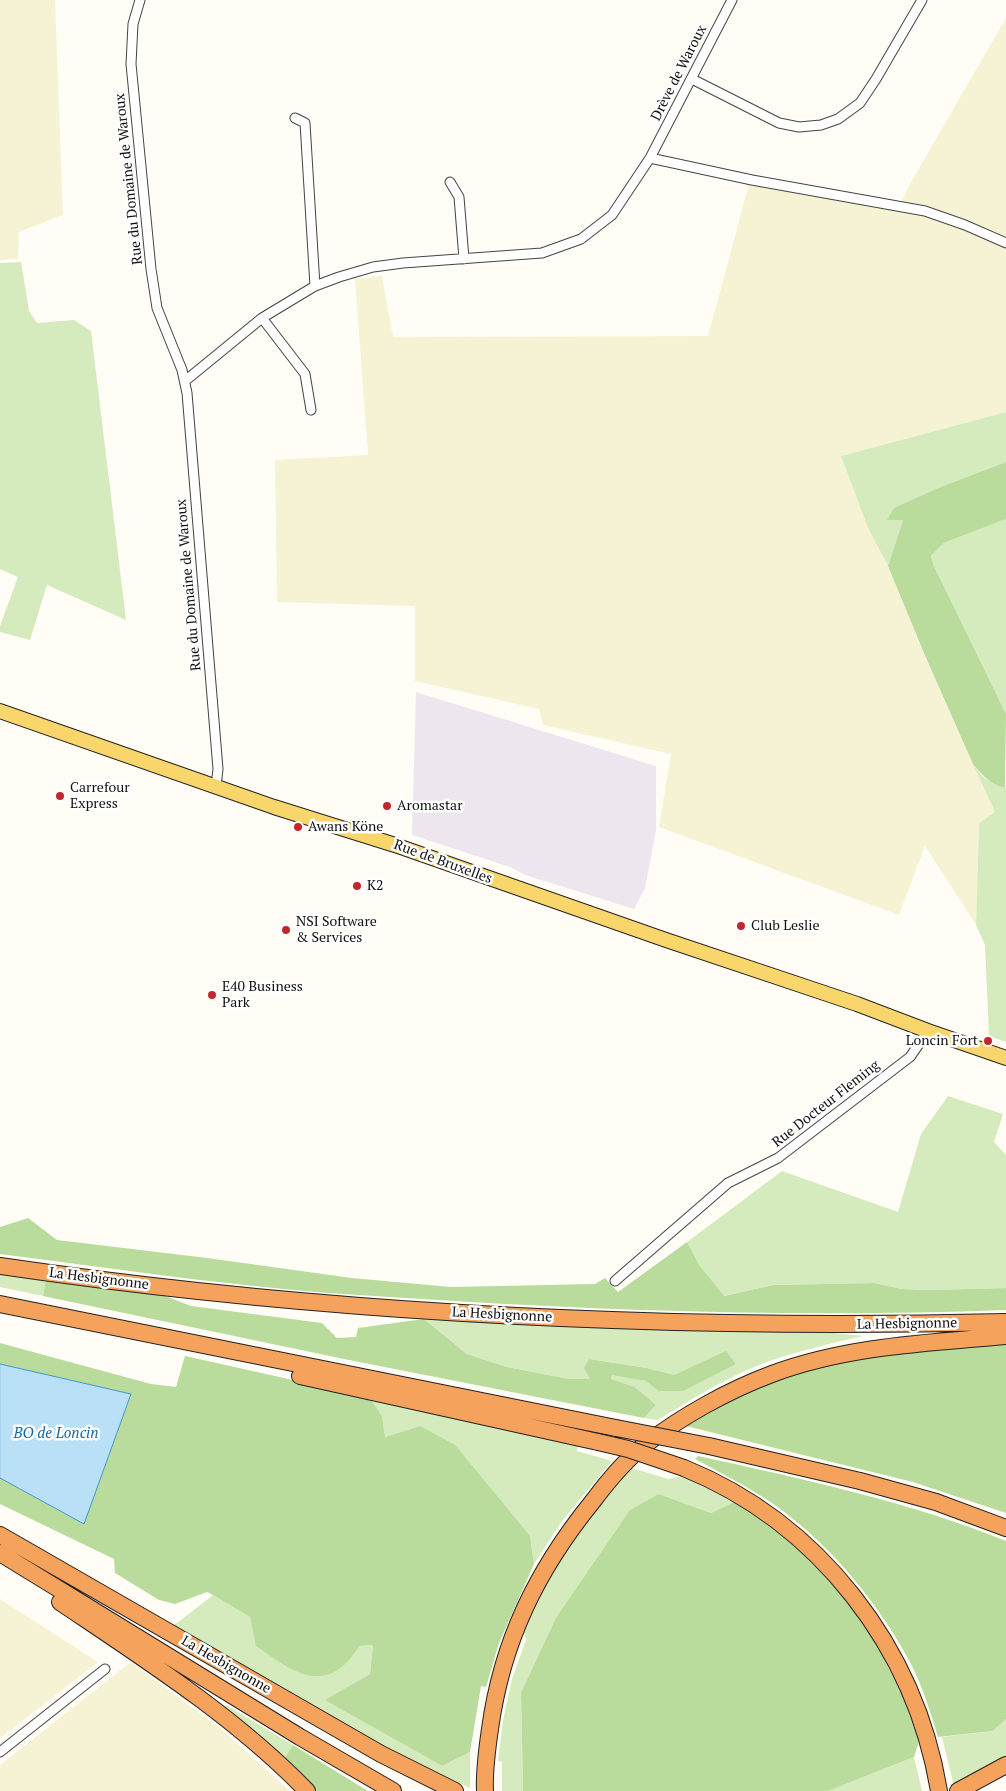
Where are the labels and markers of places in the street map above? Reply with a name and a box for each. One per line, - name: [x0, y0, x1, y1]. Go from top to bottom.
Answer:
- place label: Carrefour Express: [70, 780, 130, 812]
- marker: Carrefour Express: [54, 790, 66, 802]
- place label: Aromastar: [397, 798, 463, 814]
- marker: Aromastar: [381, 800, 393, 812]
- place label: Awans Köne: [308, 819, 383, 835]
- marker: Awans Köne: [292, 821, 304, 833]
- place label: K2: [367, 878, 384, 894]
- marker: K2: [351, 880, 363, 892]
- place label: NSI Software & Services: [296, 914, 377, 946]
- place label: Club Leslie: [751, 918, 820, 934]
- marker: Club Leslie: [735, 920, 747, 932]
- marker: NSI Software & Services: [280, 924, 292, 936]
- place label: E40 Business Park: [222, 979, 303, 1012]
- marker: E40 Business Park: [206, 989, 218, 1001]
- place label: Loncin Fort: [906, 1033, 978, 1049]
- marker: Loncin Fort: [982, 1035, 994, 1047]

